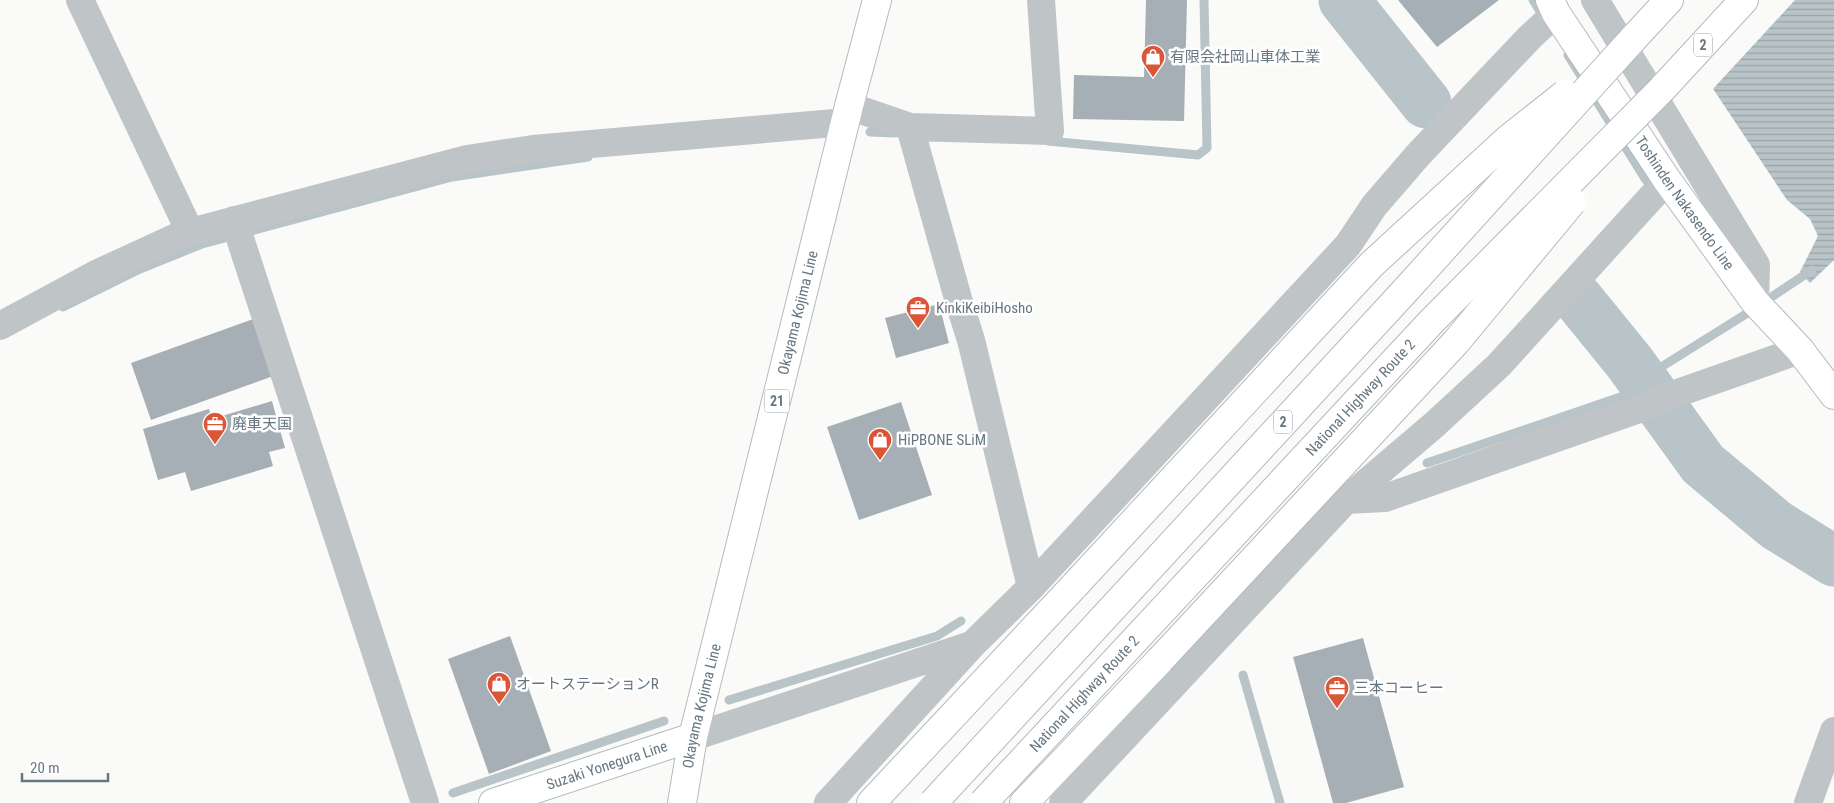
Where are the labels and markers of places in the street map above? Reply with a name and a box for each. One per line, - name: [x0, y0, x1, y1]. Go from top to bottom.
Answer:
- shop icon: 有限会社岡山車体工業: [1140, 44, 1166, 78]
- place label: 有限会社岡山車体工業: [1170, 48, 1320, 66]
- office icon: KinkiKeibiHosho: [905, 295, 931, 329]
- place label: KinkiKeibiHosho: [936, 299, 1033, 317]
- office icon: 廃車天国: [202, 411, 228, 445]
- place label: 廃車天国: [232, 415, 292, 433]
- shop icon: HiPBONE SLiM: [867, 427, 893, 461]
- place label: HiPBONE SLiM: [898, 431, 986, 449]
- shop icon: オートステーションR: [486, 671, 512, 705]
- place label: オートステーションR: [516, 675, 659, 693]
- office icon: 三本コーヒー: [1324, 675, 1350, 709]
- place label: 三本コーヒー: [1354, 679, 1444, 697]

